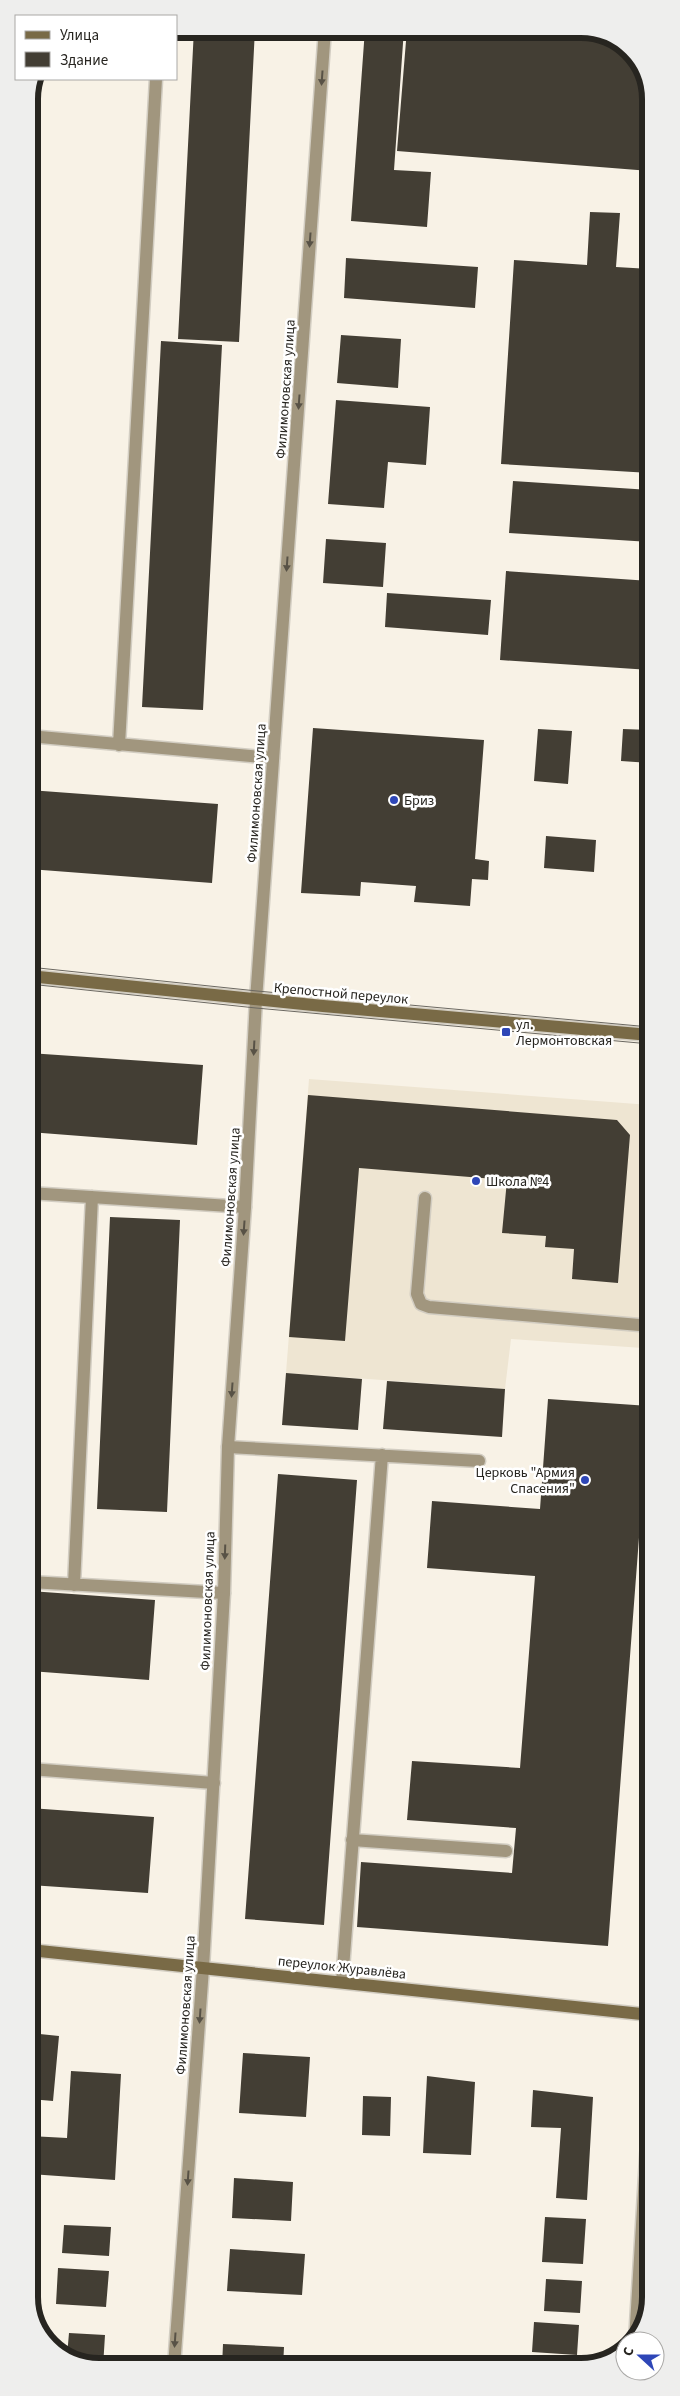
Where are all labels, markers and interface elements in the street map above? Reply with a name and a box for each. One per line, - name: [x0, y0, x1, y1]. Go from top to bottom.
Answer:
- legend: [15, 15, 178, 80]
- text: Улица: [60, 25, 99, 46]
- text: Здание: [60, 50, 108, 71]
- one-way arrow: [317, 70, 325, 86]
- one-way arrow: [306, 232, 314, 248]
- street label: Филимоновская улица: [271, 319, 301, 459]
- one-way arrow: [294, 394, 302, 410]
- one-way arrow: [283, 556, 291, 572]
- street label: Филимоновская улица: [242, 723, 272, 863]
- place label: Бриз: [404, 791, 434, 811]
- marker: Бриз: [388, 794, 400, 806]
- street label: Крепостной переулок: [273, 978, 409, 1010]
- place label: ул. Лермонтовская: [516, 1015, 612, 1051]
- marker: ул. Лермонтовская: [500, 1026, 512, 1038]
- one-way arrow: [250, 1040, 258, 1056]
- street label: Филимоновская улица: [216, 1127, 246, 1267]
- place label: Школа №4: [486, 1172, 549, 1192]
- marker: Школа №4: [470, 1175, 482, 1187]
- one-way arrow: [239, 1220, 247, 1236]
- one-way arrow: [228, 1382, 236, 1398]
- place label: Церковь "Армия Спасения": [476, 1463, 575, 1499]
- marker: Церковь "Армия Спасения": [579, 1474, 591, 1486]
- street label: Филимоновская улица: [196, 1531, 220, 1671]
- one-way arrow: [221, 1545, 229, 1561]
- street label: Филимоновская улица: [171, 1935, 201, 2075]
- street label: переулок Журавлёва: [277, 1951, 407, 1985]
- one-way arrow: [195, 2008, 203, 2024]
- one-way arrow: [183, 2170, 191, 2186]
- north arrow: [615, 2331, 665, 2381]
- one-way arrow: [171, 2333, 179, 2349]
- text: С: [618, 2344, 640, 2359]

